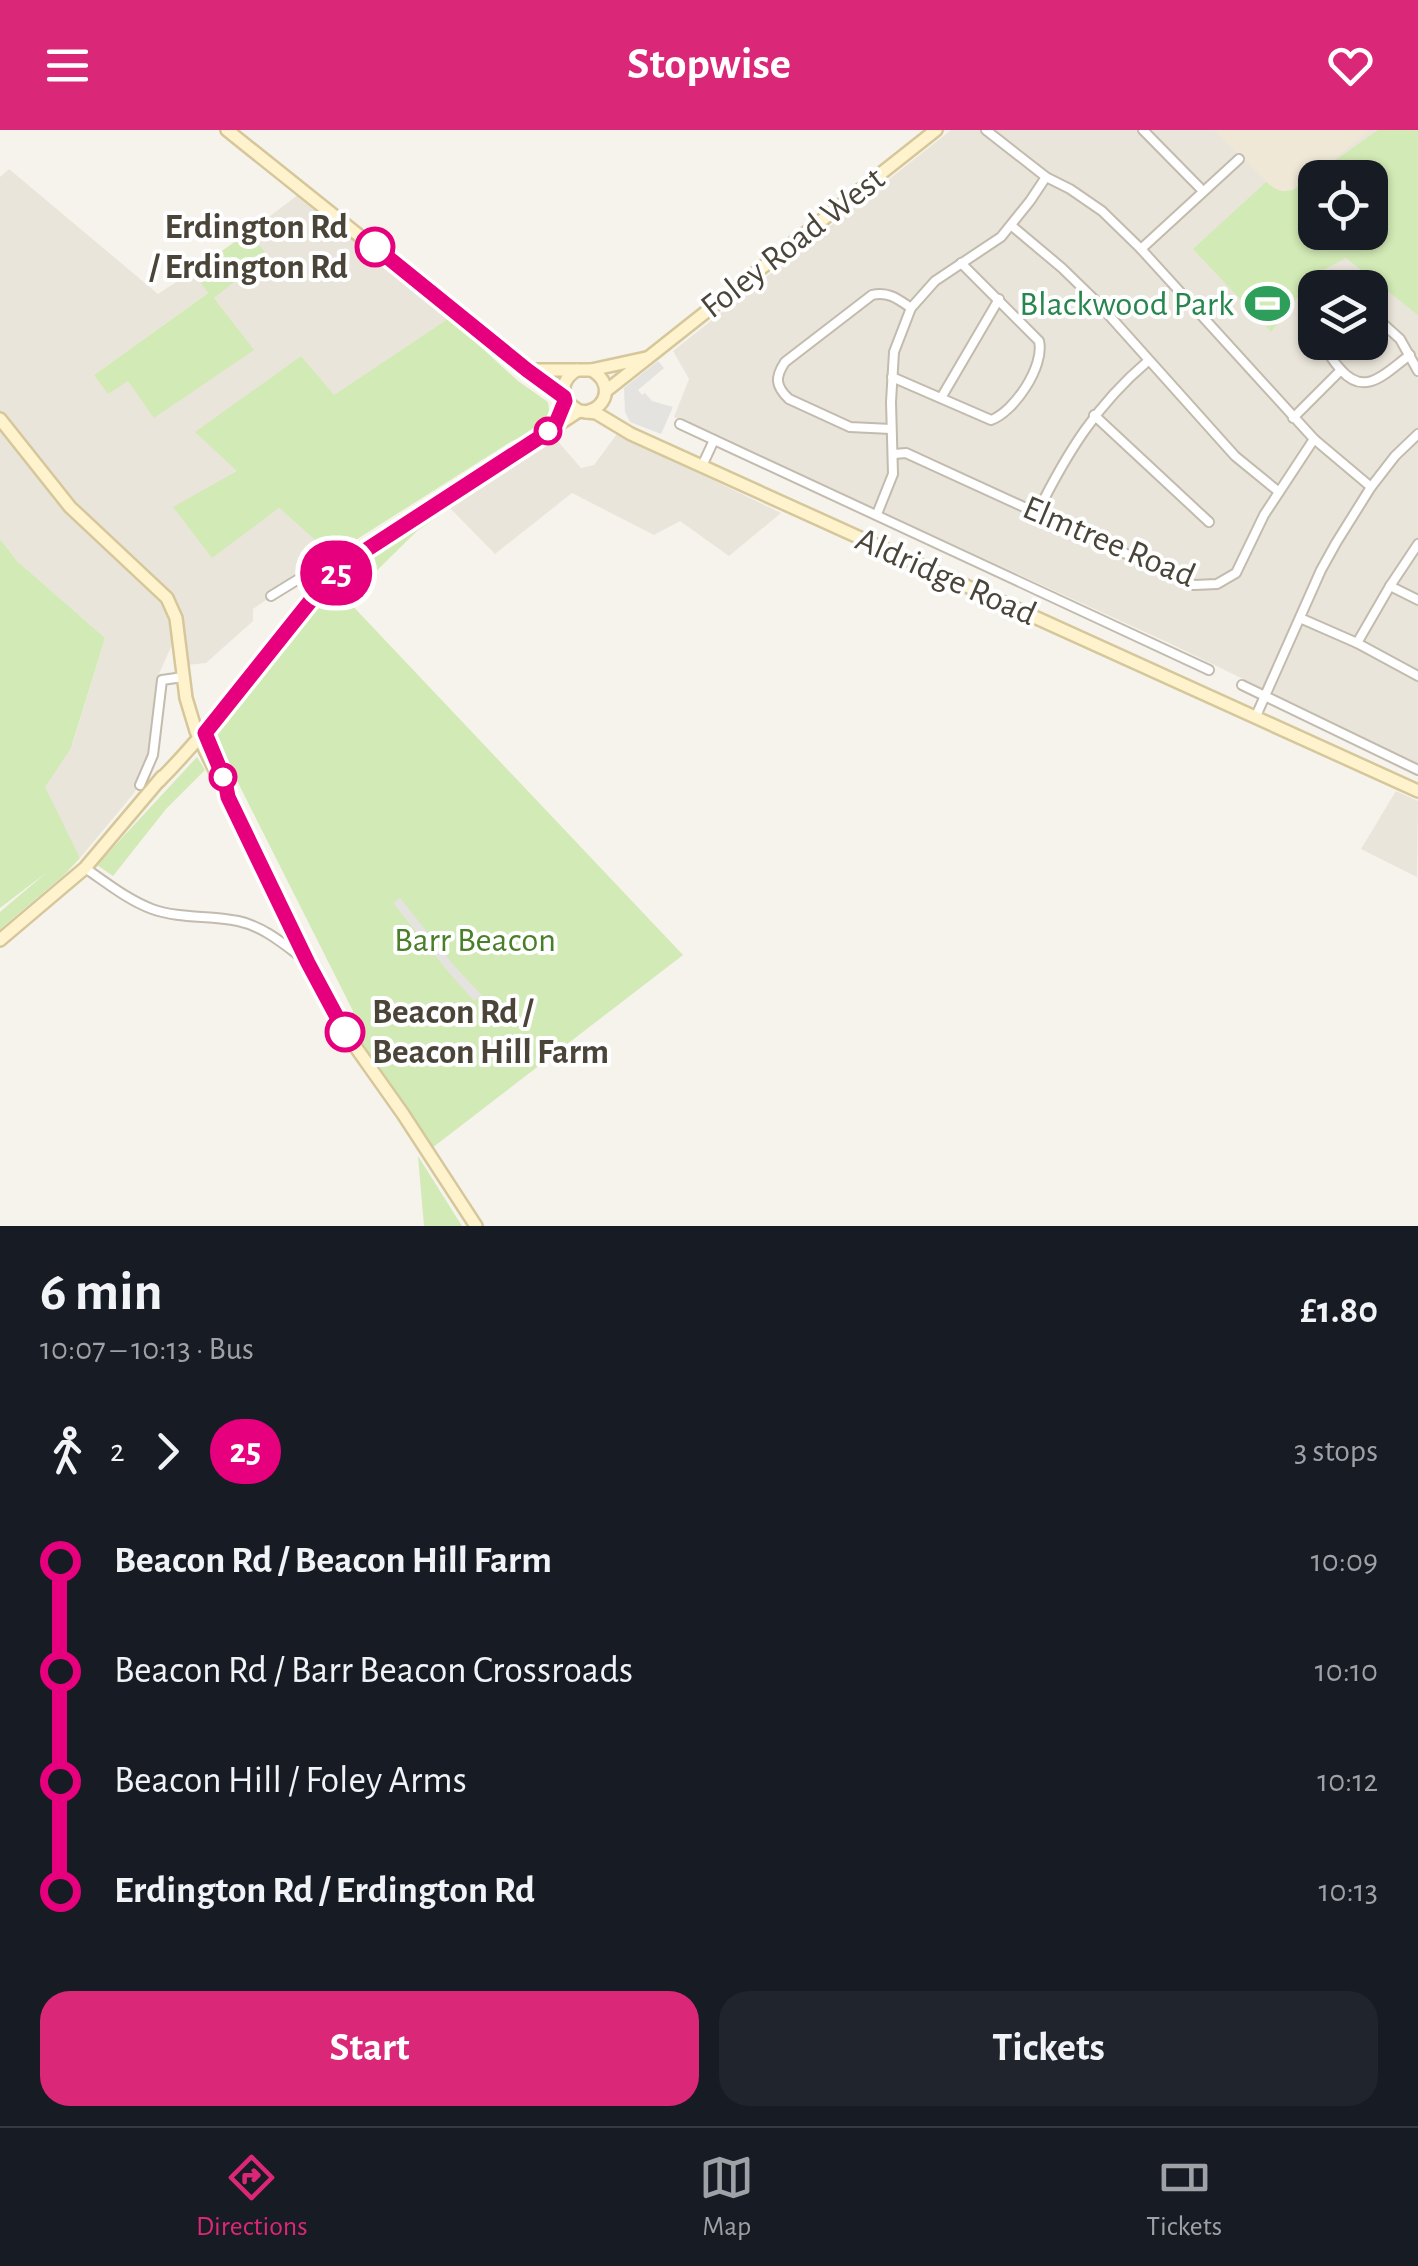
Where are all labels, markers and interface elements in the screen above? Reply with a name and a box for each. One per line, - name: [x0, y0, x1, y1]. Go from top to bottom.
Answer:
- icon: menu: [40, 38, 95, 93]
- icon: heart: [1323, 38, 1378, 93]
- text: Stopwise: [627, 42, 791, 87]
- map controls: [1298, 160, 1388, 360]
- button: locate: [1298, 160, 1388, 250]
- street label: Foley Road West: [695, 161, 891, 325]
- place label: Erdington Rd / Erdington Rd: [148, 210, 348, 285]
- marker: Erdington Rd / Erdington Rd: [356, 228, 394, 266]
- button: layers: [1298, 270, 1388, 360]
- sports icon: Blackwood Park: [1243, 280, 1291, 328]
- place label: Blackwood Park: [1019, 287, 1234, 322]
- unlabelled marker: [535, 418, 561, 444]
- street label: Elmtree Road: [1018, 490, 1200, 594]
- street label: Aldridge Road: [851, 522, 1041, 632]
- line badge: 25: [291, 540, 381, 606]
- text: 25: [320, 556, 352, 591]
- unlabelled marker: [210, 764, 236, 790]
- park label: Barr Beacon: [394, 923, 556, 958]
- place label: Beacon Rd / Beacon Hill Farm: [372, 995, 609, 1070]
- marker: Beacon Rd / Beacon Hill Farm: [326, 1013, 364, 1051]
- text: 6 min: [40, 1265, 163, 1320]
- text: £1.80: [1300, 1292, 1378, 1330]
- text: 10:07 – 10:13 · Bus: [40, 1333, 254, 1365]
- icon: walk: [40, 1424, 95, 1479]
- icon: forward: [140, 1424, 195, 1479]
- text: 25: [230, 1434, 261, 1469]
- text: 2: [110, 1435, 125, 1467]
- text: 3 stops: [1294, 1435, 1378, 1467]
- text: Beacon Rd / Beacon Hill Farm: [114, 1542, 552, 1580]
- text: 10:09: [1311, 1545, 1378, 1577]
- text: Beacon Rd / Barr Beacon Crossroads: [114, 1652, 633, 1690]
- text: 10:10: [1315, 1655, 1378, 1687]
- text: Beacon Hill / Foley Arms: [114, 1762, 467, 1800]
- text: 10:12: [1317, 1765, 1378, 1797]
- text: Erdington Rd / Erdington Rd: [114, 1872, 535, 1910]
- text: 10:13: [1319, 1875, 1378, 1907]
- button: Start: [40, 1991, 699, 2106]
- button: Tickets: [719, 1991, 1378, 2106]
- tab: Directions: [196, 2150, 308, 2244]
- tab: Map: [699, 2150, 754, 2244]
- tab: Tickets: [1146, 2150, 1222, 2244]

